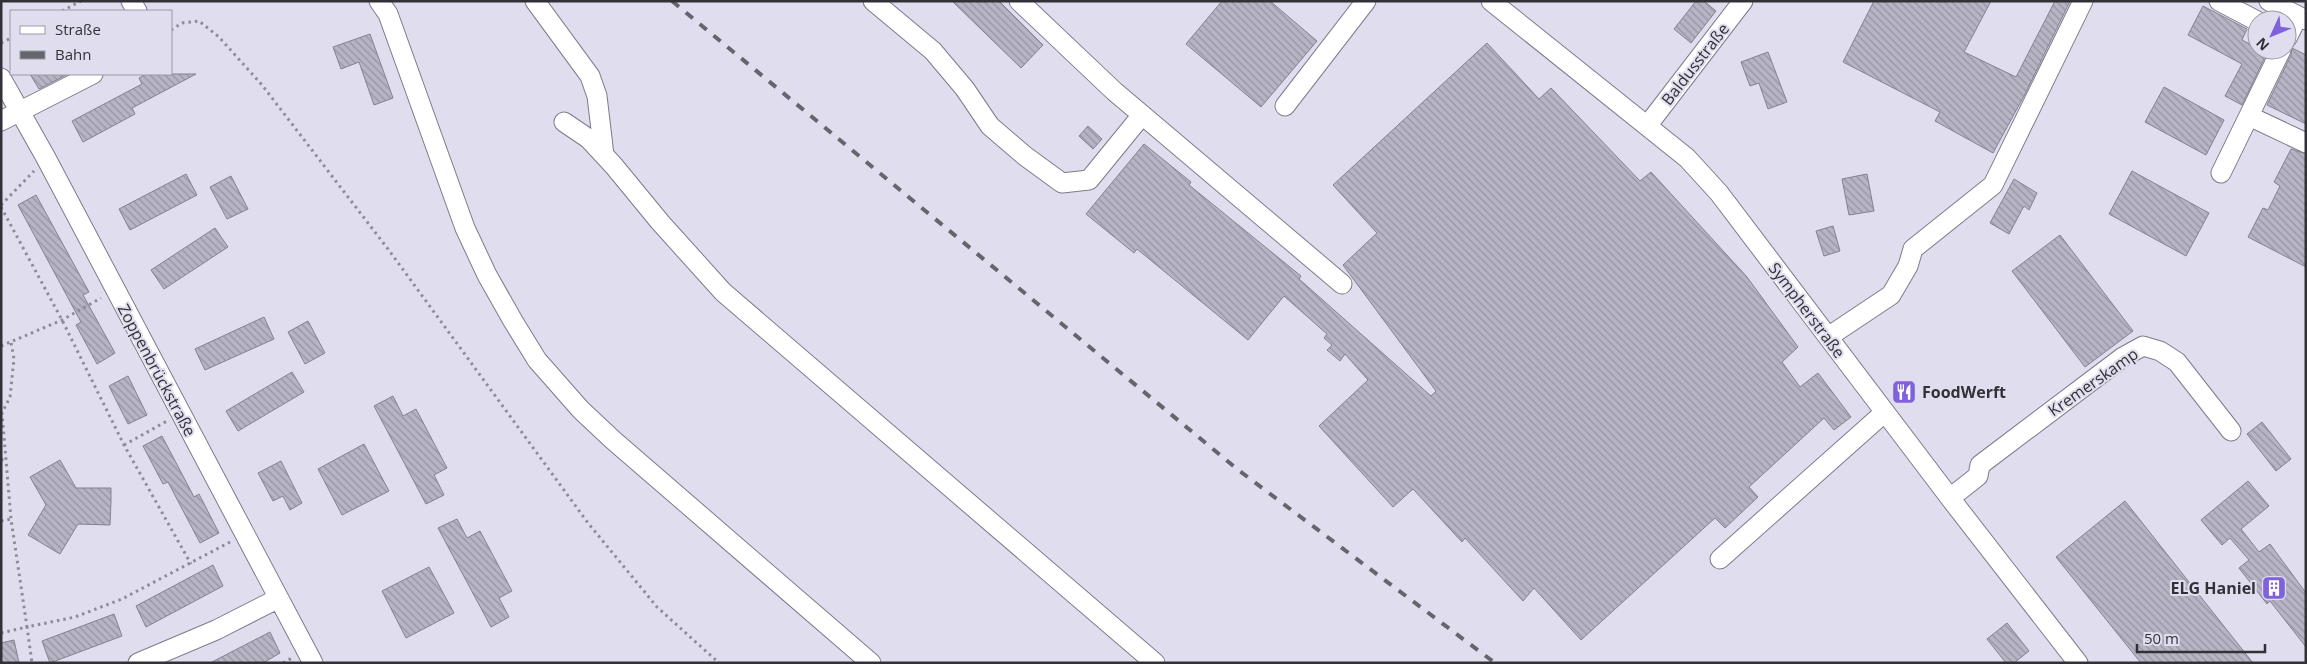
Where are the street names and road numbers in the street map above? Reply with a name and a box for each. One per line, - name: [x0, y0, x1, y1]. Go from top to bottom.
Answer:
- street label: Baldusstraße: [1656, 19, 1734, 109]
- street label: Sympherstraße: [1764, 258, 1850, 362]
- street label: Zoppenbrückstraße: [113, 300, 201, 440]
- street label: Kremerskamp: [2044, 343, 2142, 421]

